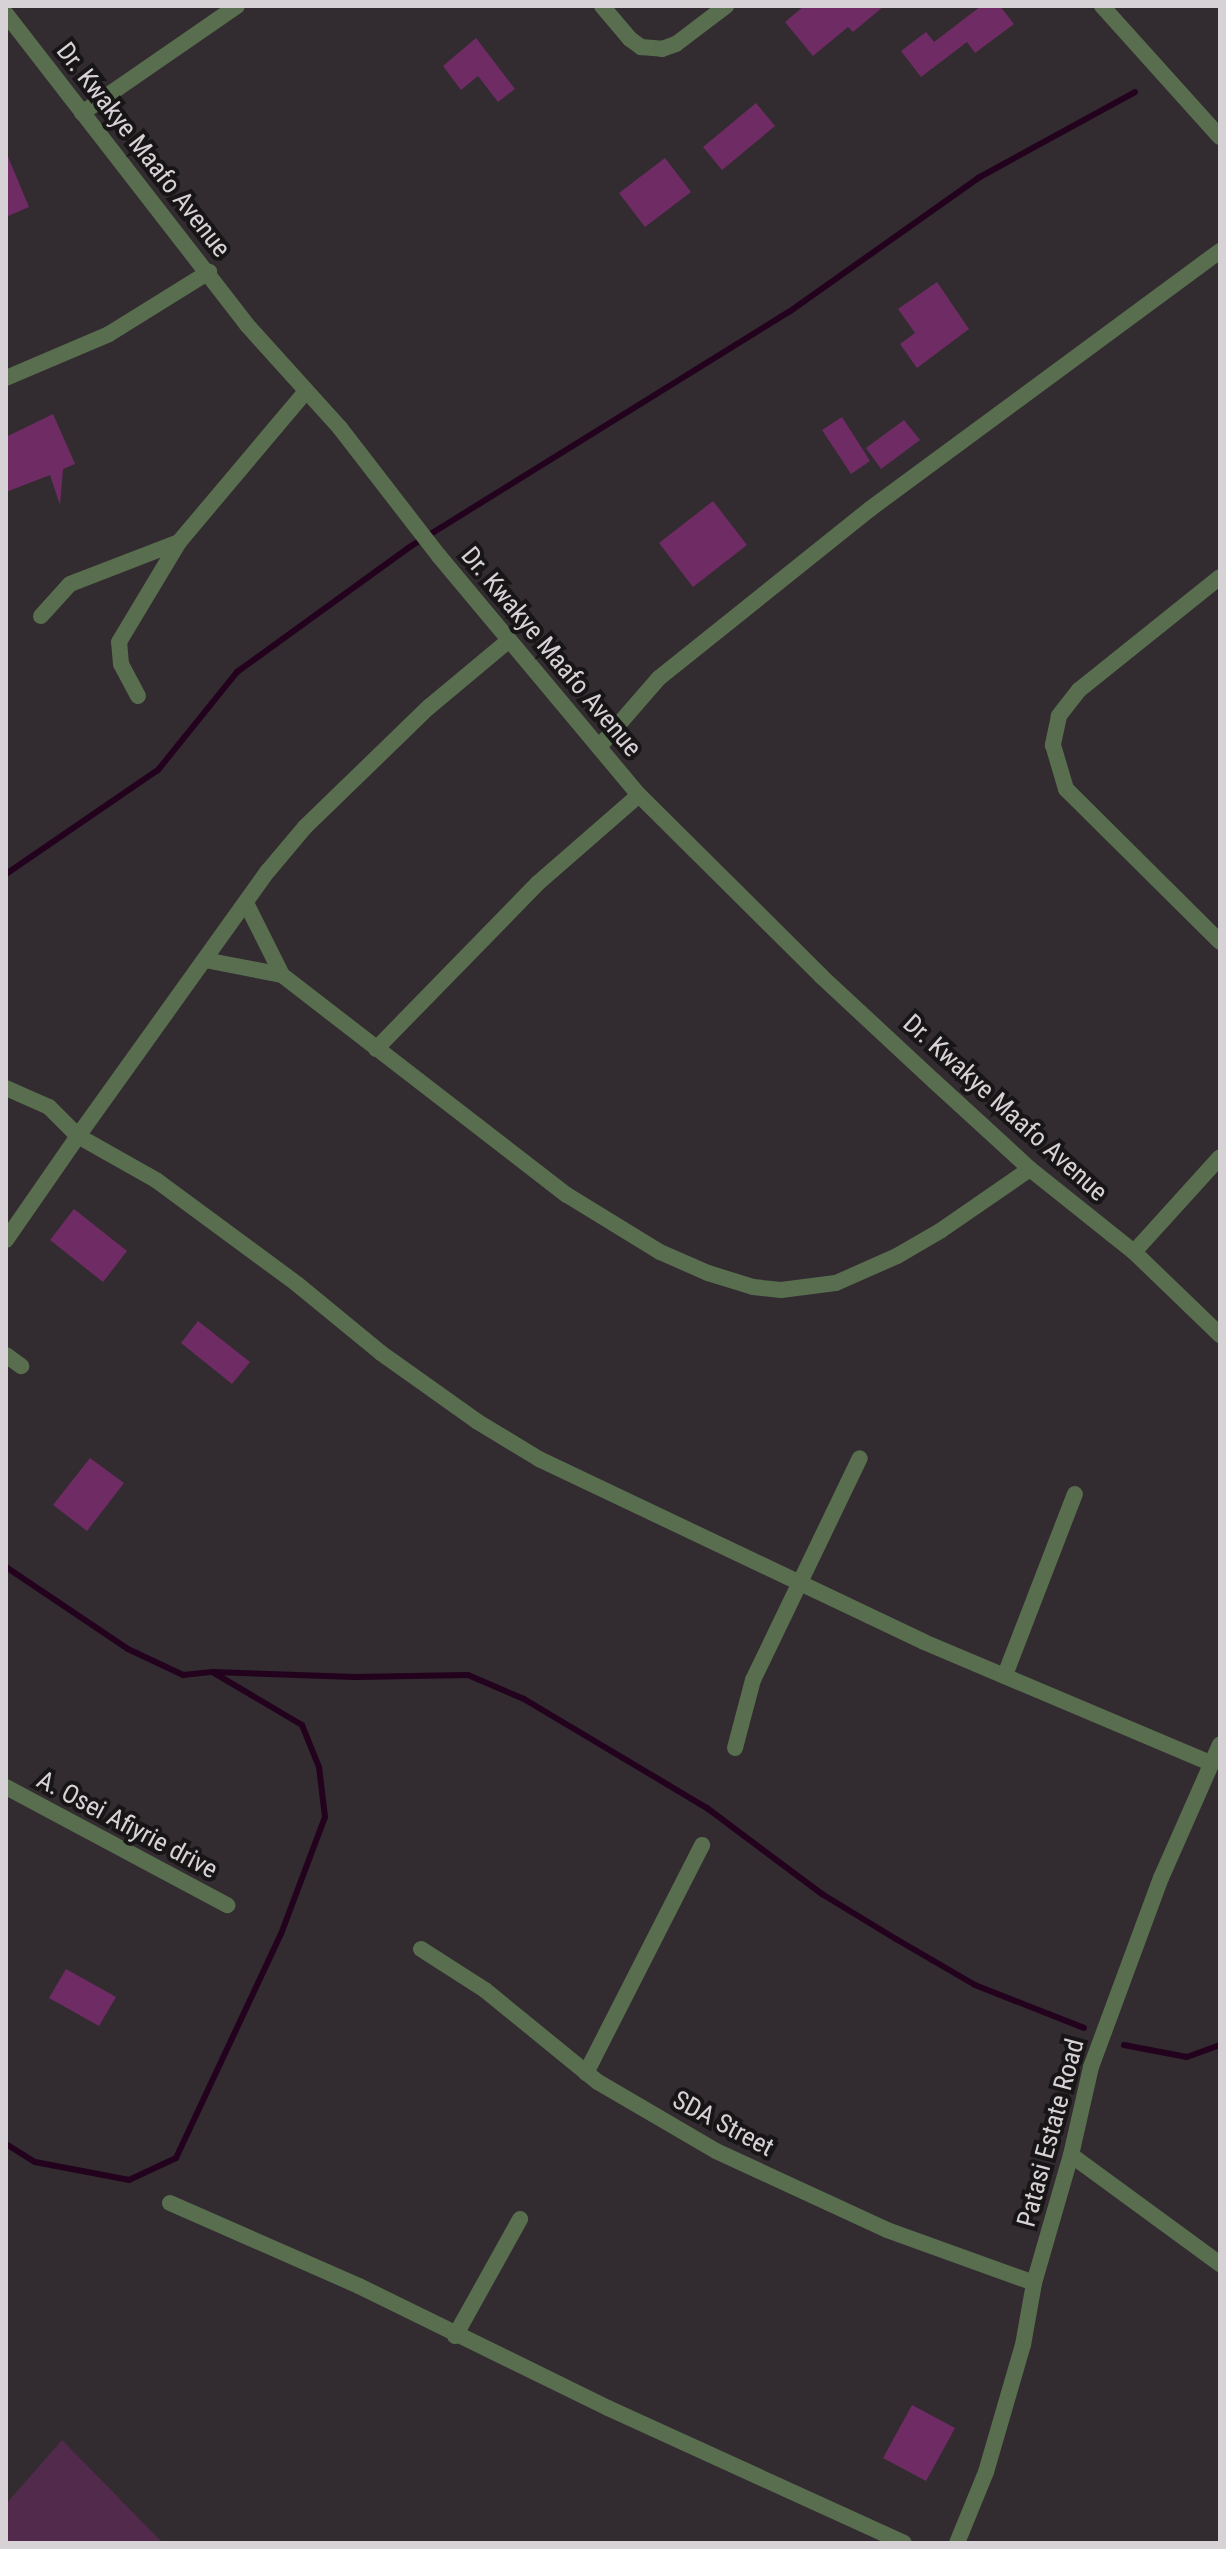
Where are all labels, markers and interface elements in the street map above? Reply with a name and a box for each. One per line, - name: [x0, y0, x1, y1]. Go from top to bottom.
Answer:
- street label: Dr. Kwakye Maafo Avenue: [49, 36, 237, 264]
- street label: Dr. Kwakye Maafo Avenue: [454, 541, 648, 763]
- street label: Dr. Kwakye Maafo Avenue: [896, 1008, 1114, 1208]
- street label: A. Osei Afiyrie drive: [31, 1764, 223, 1886]
- street label: Patasi Estate Road: [1011, 2035, 1091, 2231]
- street label: SDA Street: [667, 2084, 779, 2164]

